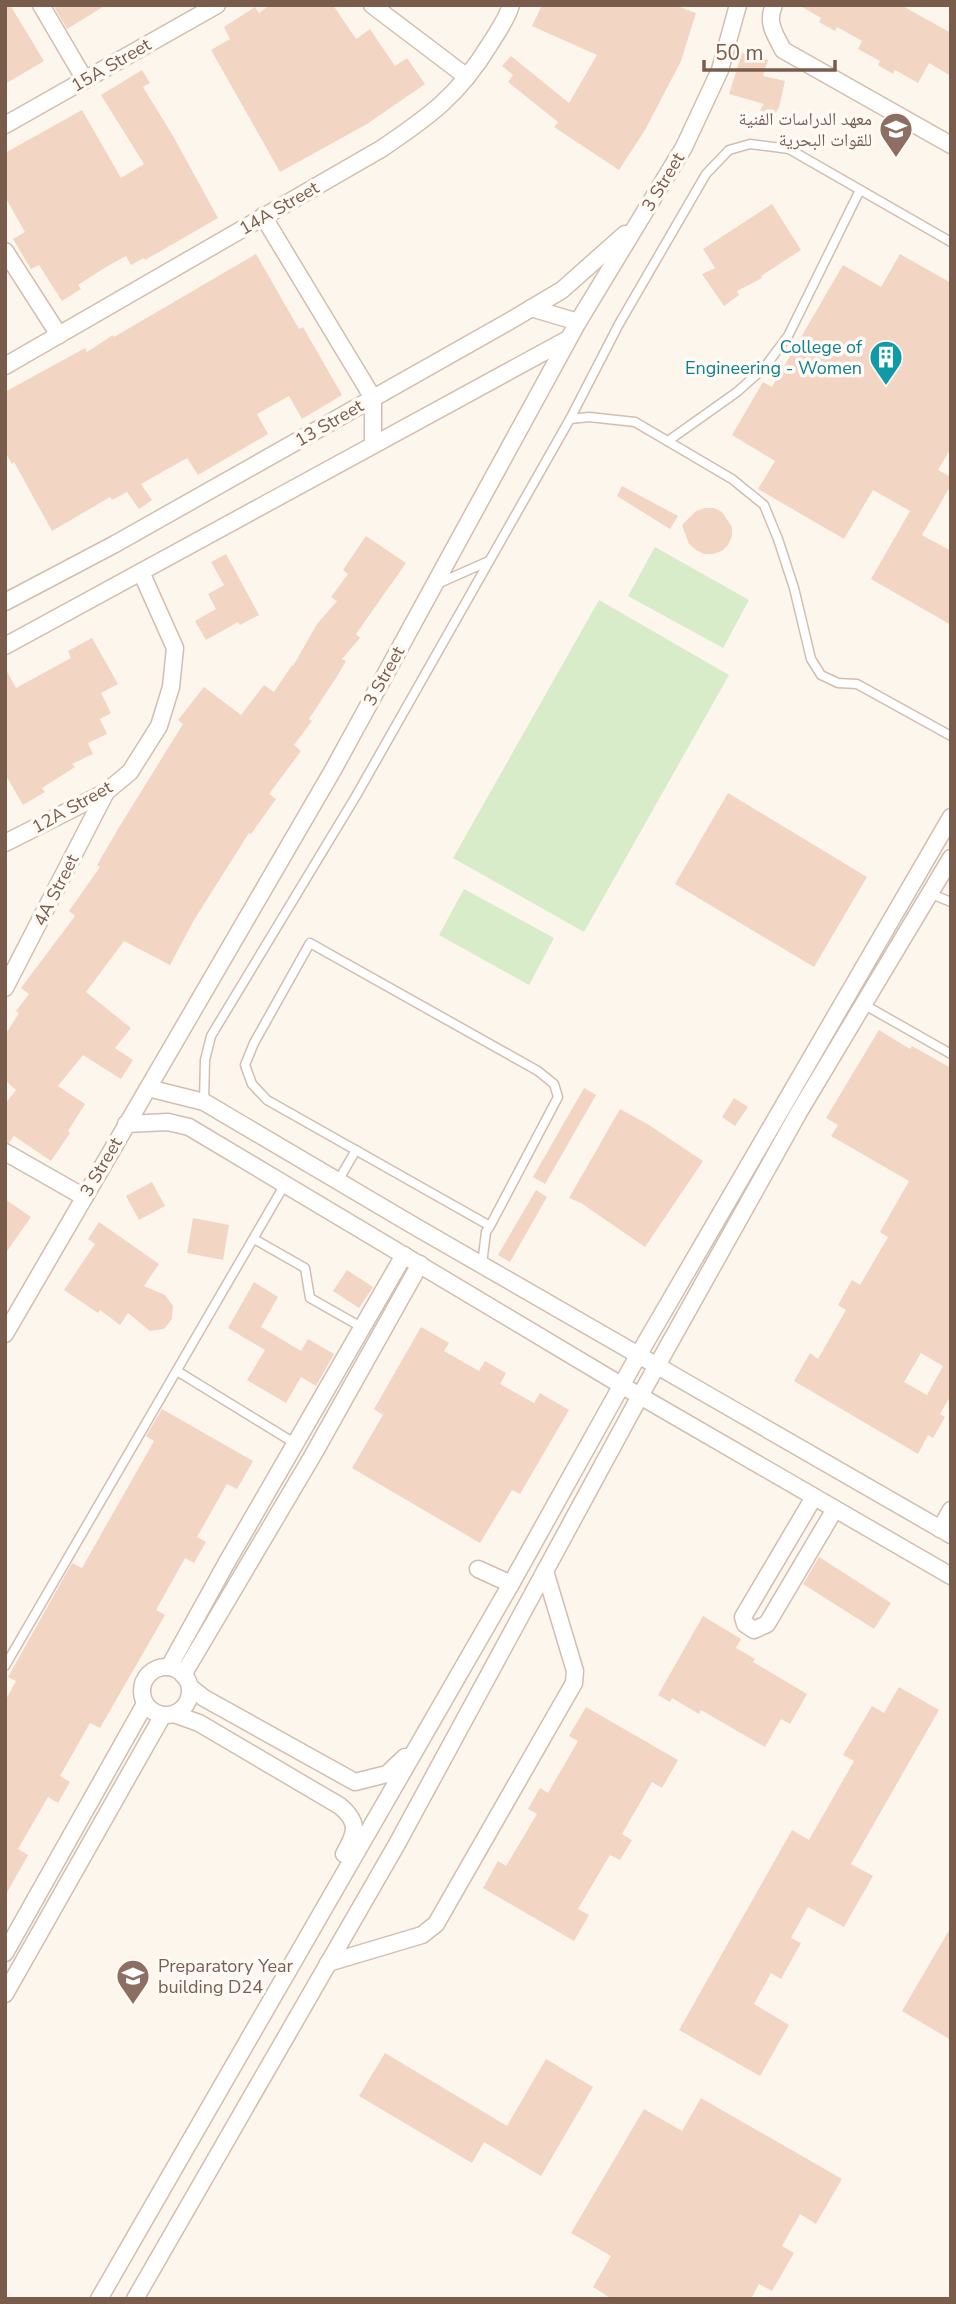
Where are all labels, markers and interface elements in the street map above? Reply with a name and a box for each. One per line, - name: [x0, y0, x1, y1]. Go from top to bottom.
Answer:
- scale bar: [704, 28, 835, 72]
- street label: 15A Street: [67, 32, 156, 98]
- text: 50 m: [715, 39, 764, 67]
- place label: معهد الدراسات الفنية للقوات البحرية: [739, 107, 872, 152]
- school or university icon: معهد الدراسات الفنية للقوات البحرية: [877, 110, 915, 159]
- street label: 3 Street: [636, 148, 690, 216]
- street label: 14A Street: [235, 175, 324, 241]
- place label: College of Engineering - Women: [685, 335, 863, 380]
- building icon: College of Engineering - Women: [867, 338, 905, 387]
- street label: 13 Street: [290, 393, 368, 452]
- street label: 3 Street: [358, 641, 410, 710]
- street label: 12A Street: [27, 775, 117, 839]
- street label: 4A Street: [28, 849, 85, 930]
- street label: 3 Street: [74, 1132, 128, 1201]
- place label: Preparatory Year building D24: [158, 1954, 294, 1999]
- school or university icon: Preparatory Year building D24: [114, 1957, 152, 2006]

